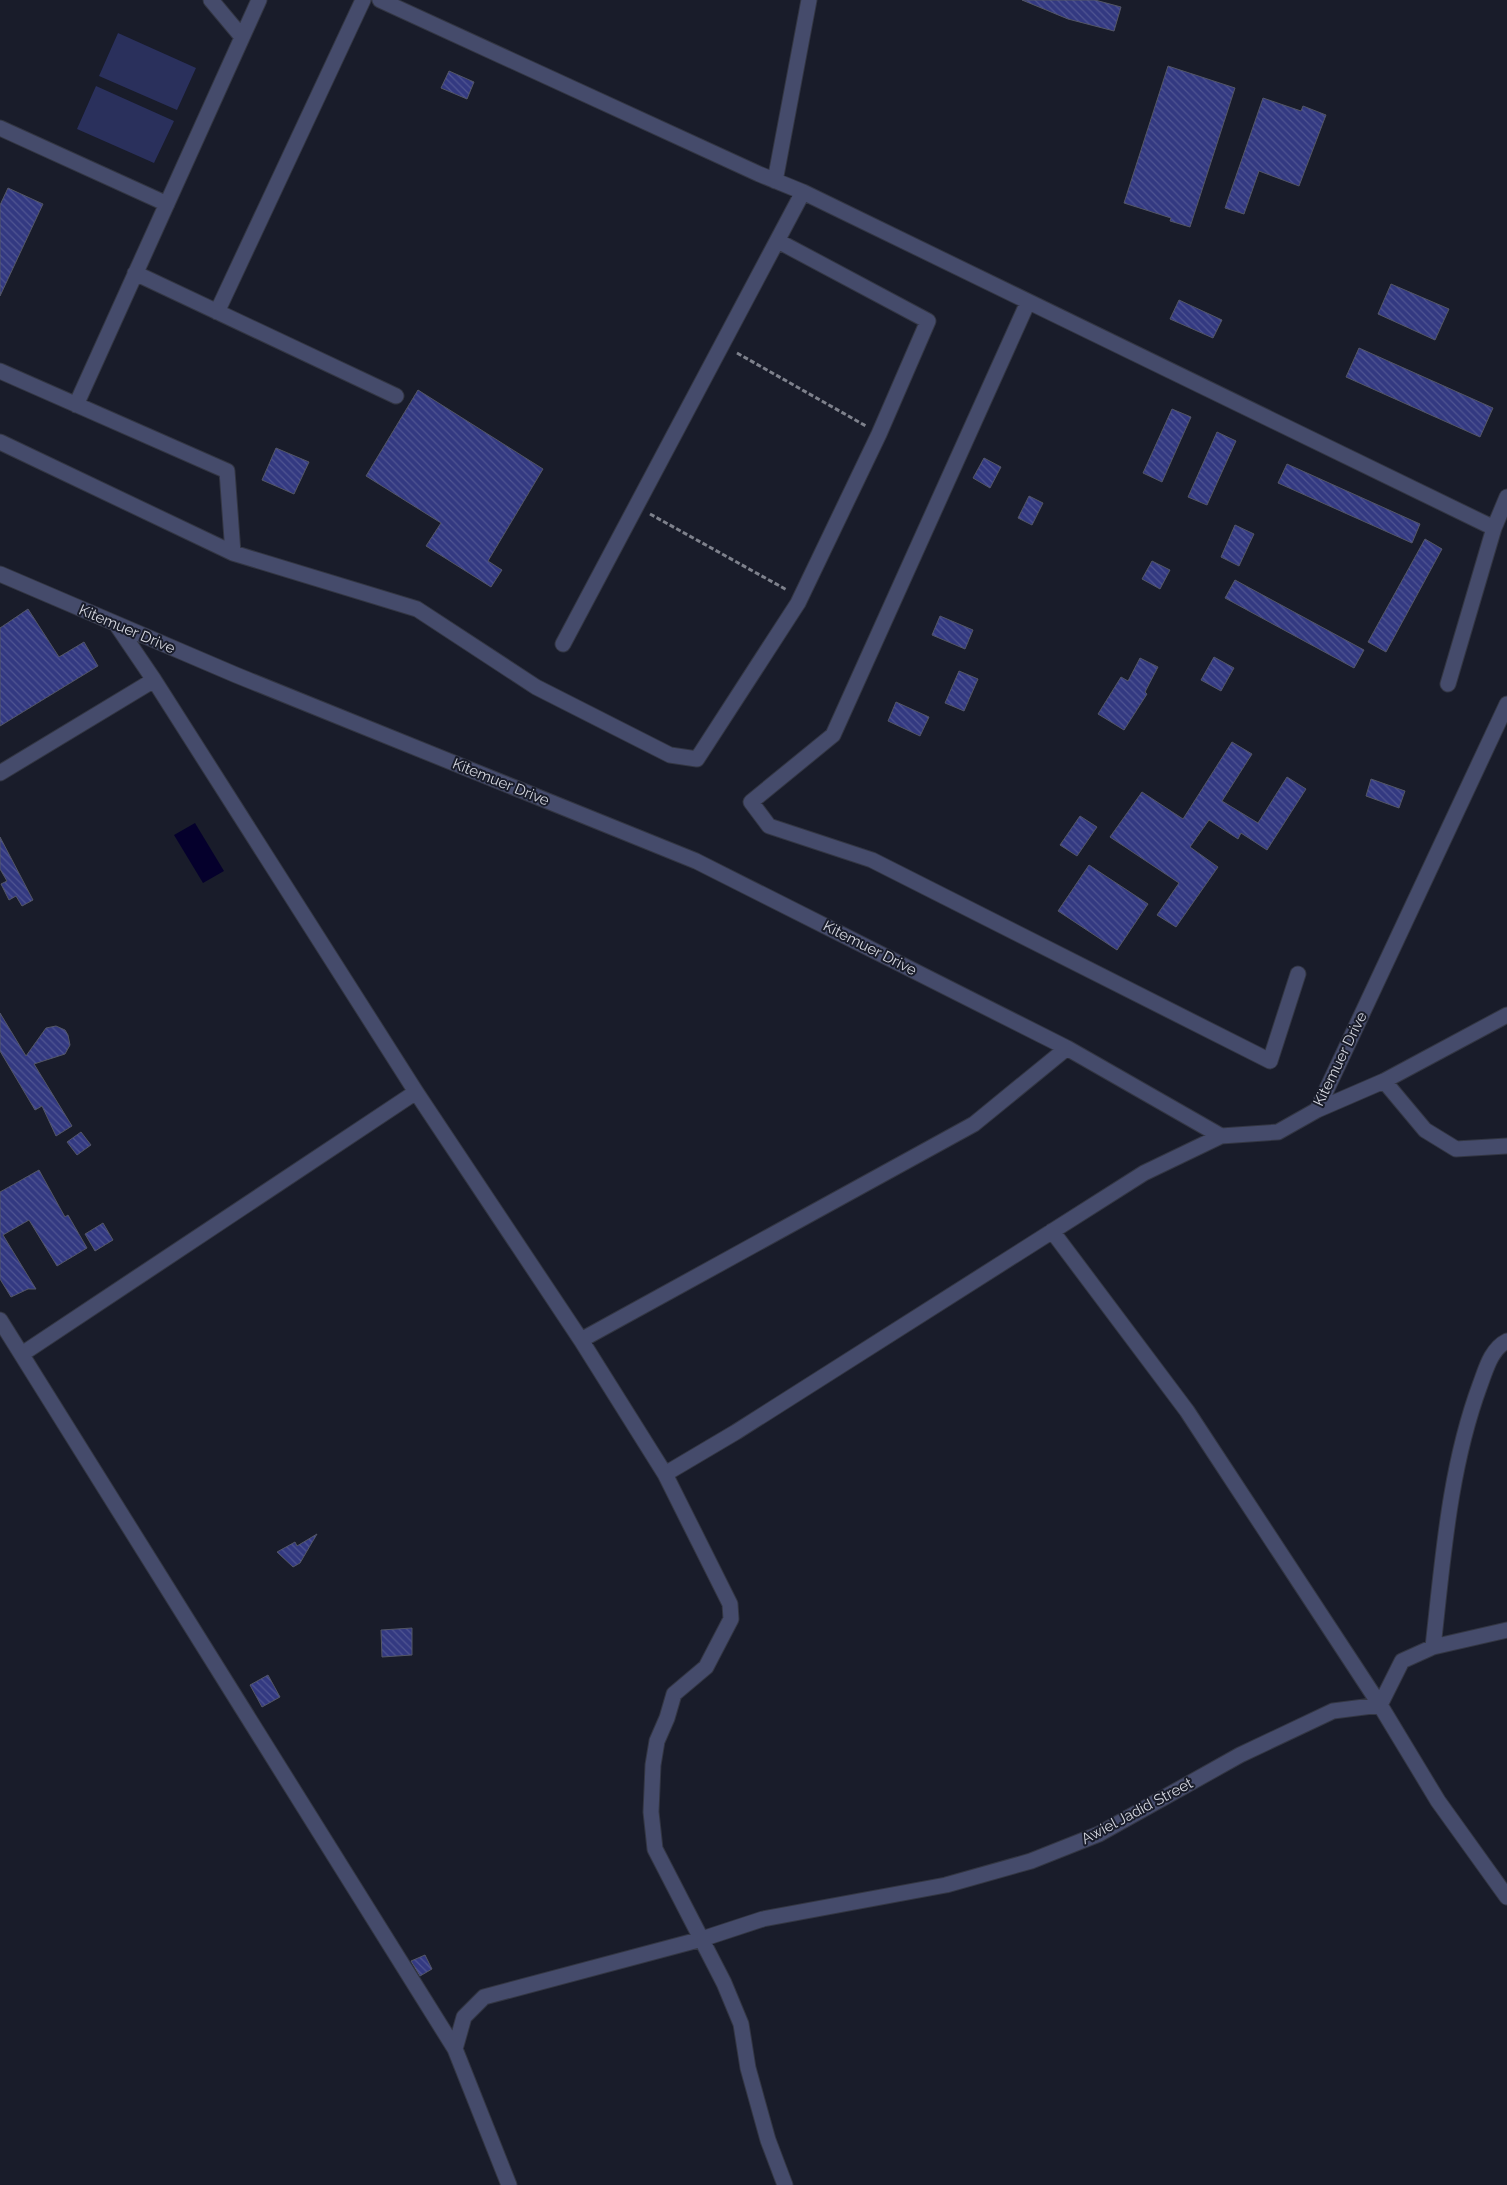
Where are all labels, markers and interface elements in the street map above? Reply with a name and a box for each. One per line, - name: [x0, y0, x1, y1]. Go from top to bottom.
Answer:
- street label: Kitemuer Drive: [76, 601, 178, 657]
- street label: Kitemuer Drive: [450, 754, 552, 810]
- street label: Kitemuer Drive: [820, 917, 920, 979]
- street label: Kitemuer Drive: [1309, 1009, 1371, 1109]
- street label: Awiel Jadid Street: [1078, 1774, 1196, 1848]

